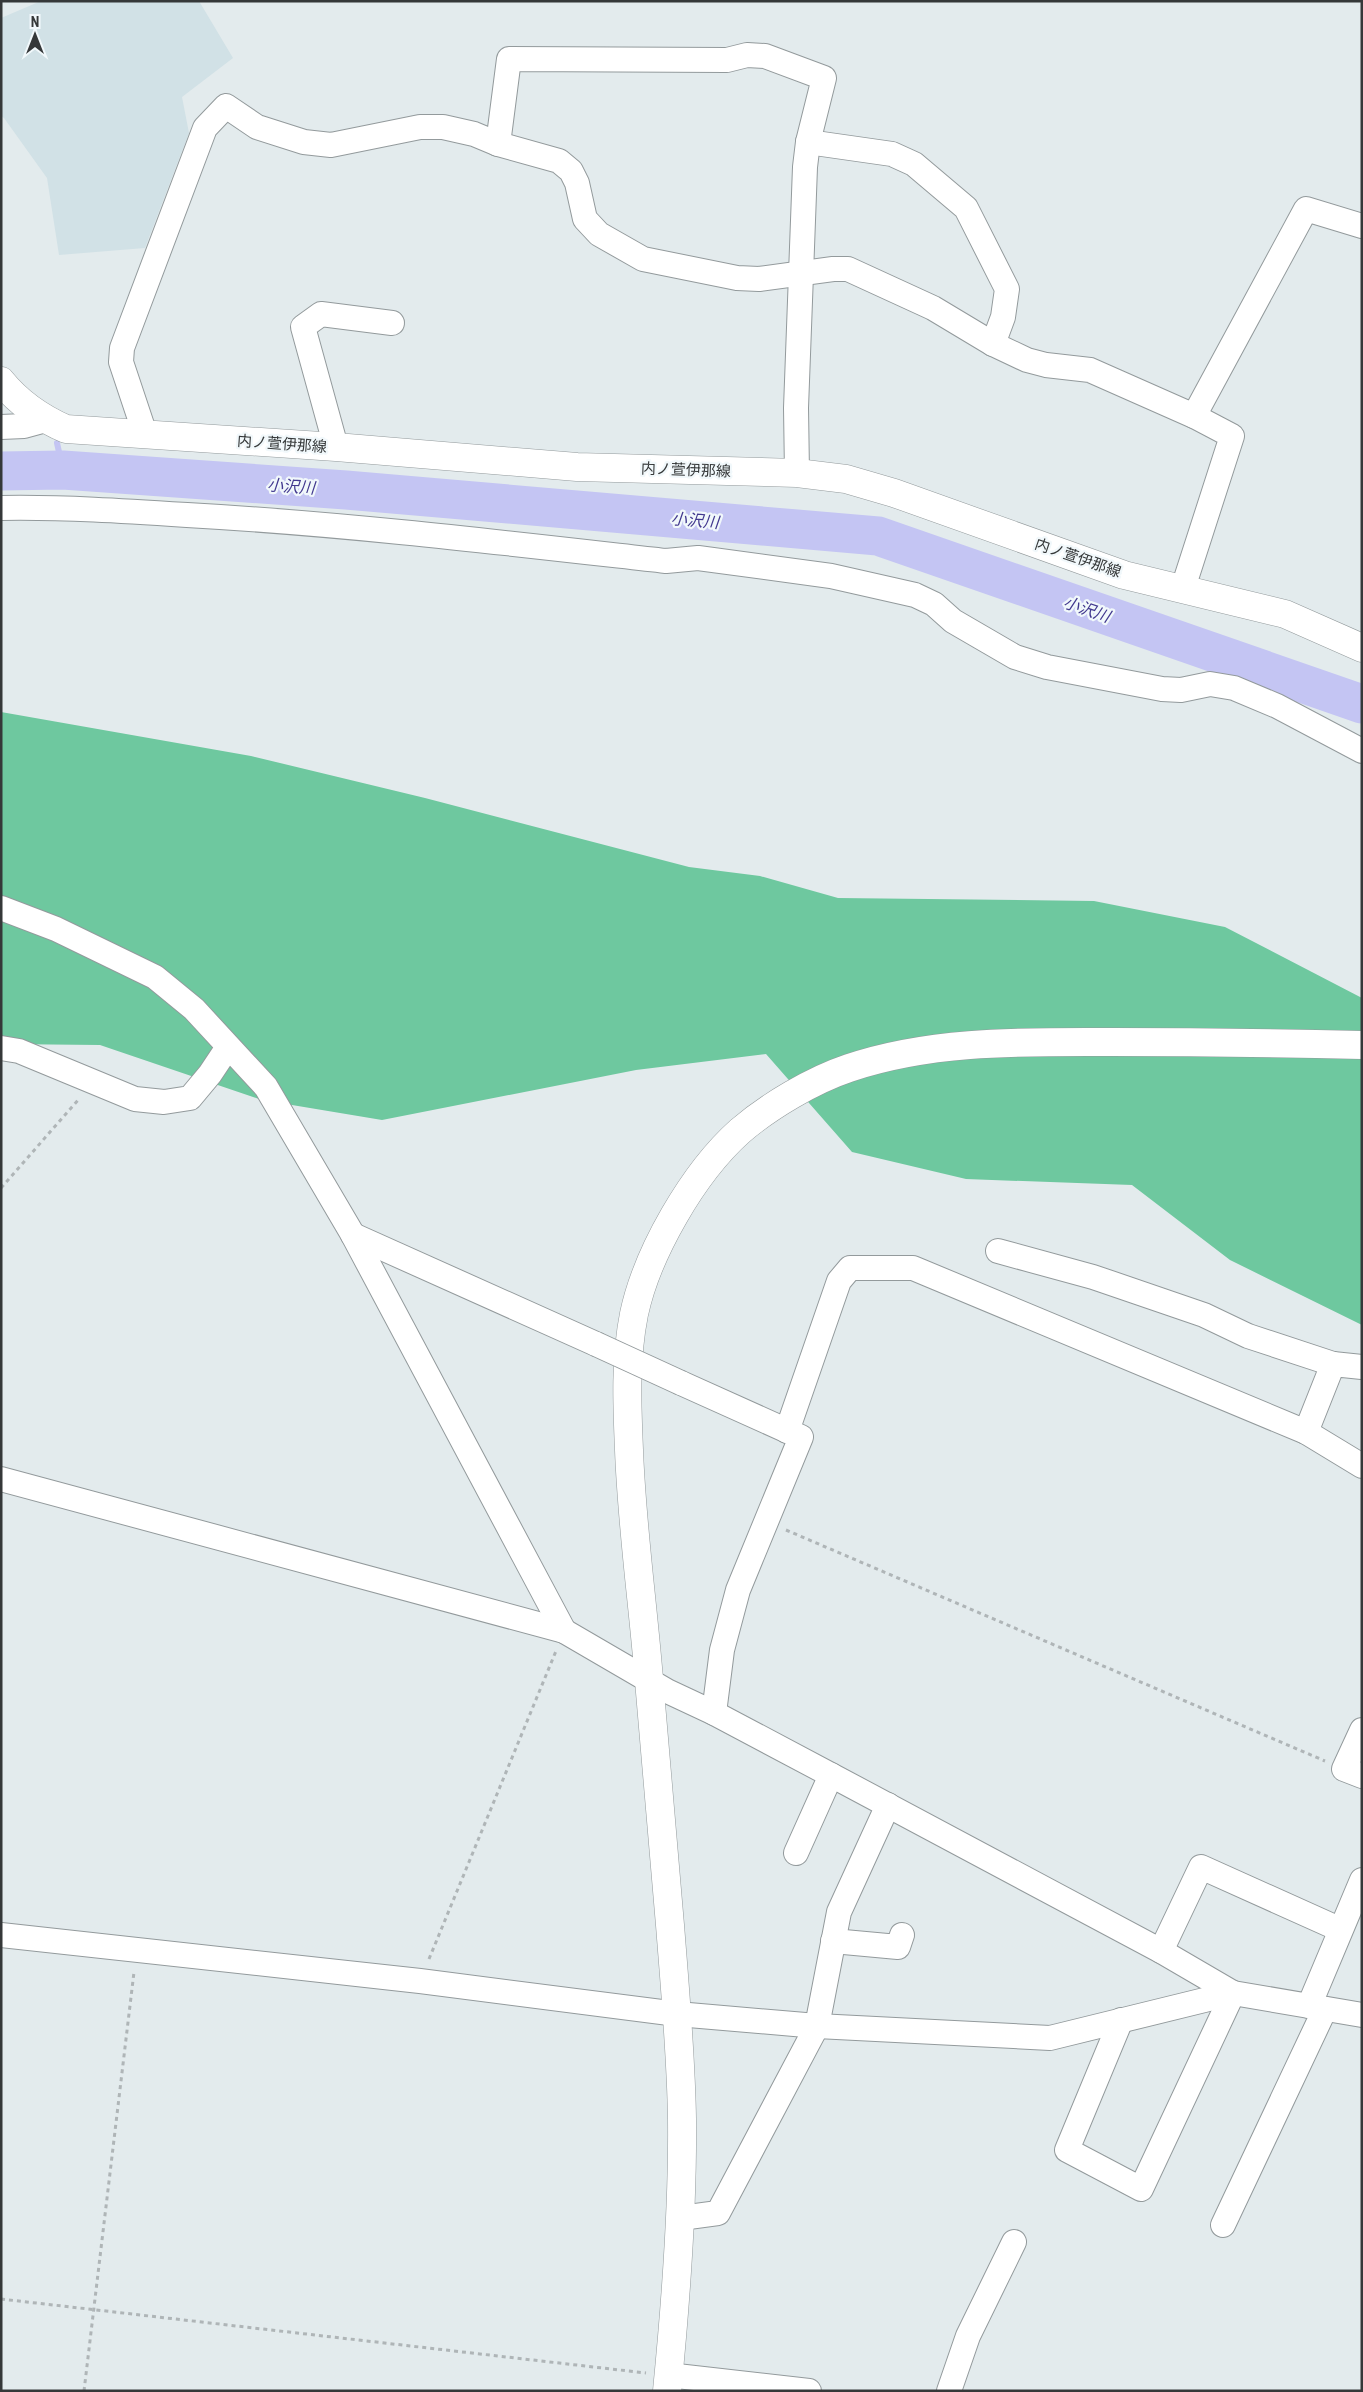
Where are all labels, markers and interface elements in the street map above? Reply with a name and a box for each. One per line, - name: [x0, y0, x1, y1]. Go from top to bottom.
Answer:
- north arrow: [10, 10, 60, 60]
- text: N: [31, 14, 39, 30]
- street label: 内ノ萱伊那線: [236, 432, 328, 456]
- street label: 内ノ萱伊那線: [641, 459, 731, 481]
- water label: 小沢川: [266, 475, 318, 498]
- water label: 小沢川: [670, 509, 722, 532]
- street label: 内ノ萱伊那線: [1033, 535, 1123, 581]
- water label: 小沢川: [1061, 593, 1115, 627]

